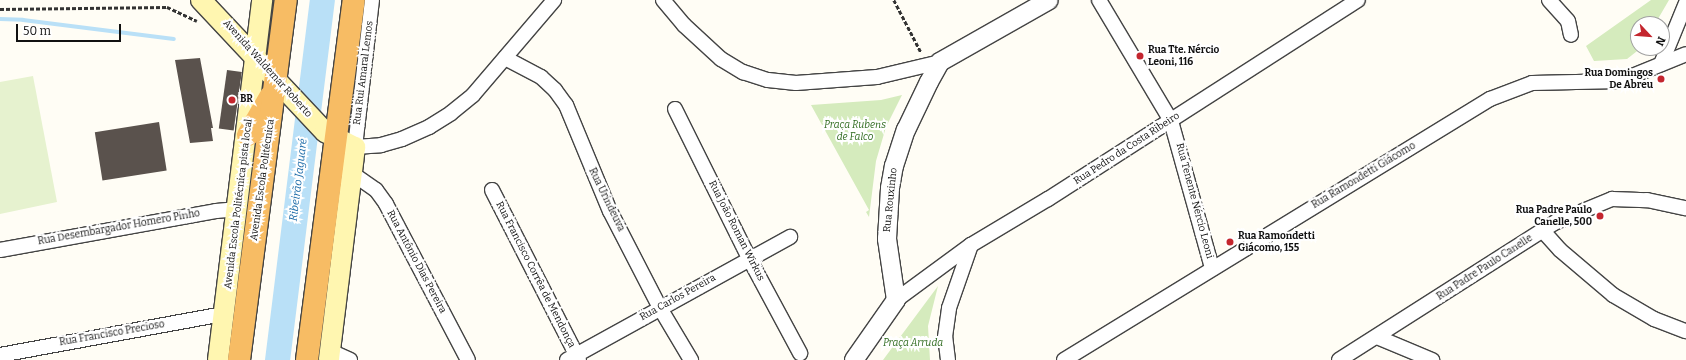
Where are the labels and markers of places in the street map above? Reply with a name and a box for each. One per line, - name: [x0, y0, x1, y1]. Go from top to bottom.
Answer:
- place label: Rua Tte. Nércio Leoni, 116: [1148, 44, 1219, 68]
- marker: Rua Tte. Nércio Leoni, 116: [1135, 51, 1145, 61]
- place label: Rua Domingos De Abreu: [1584, 67, 1653, 90]
- marker: Rua Domingos De Abreu: [1656, 74, 1666, 84]
- place label: BR: [240, 94, 253, 106]
- marker: BR: [227, 95, 237, 105]
- place label: Rua Padre Paulo Canelle, 500: [1516, 204, 1592, 228]
- marker: Rua Padre Paulo Canelle, 500: [1595, 211, 1605, 221]
- place label: Rua Ramondetti Giácomo, 155: [1238, 230, 1315, 254]
- marker: Rua Ramondetti Giácomo, 155: [1225, 237, 1235, 247]

